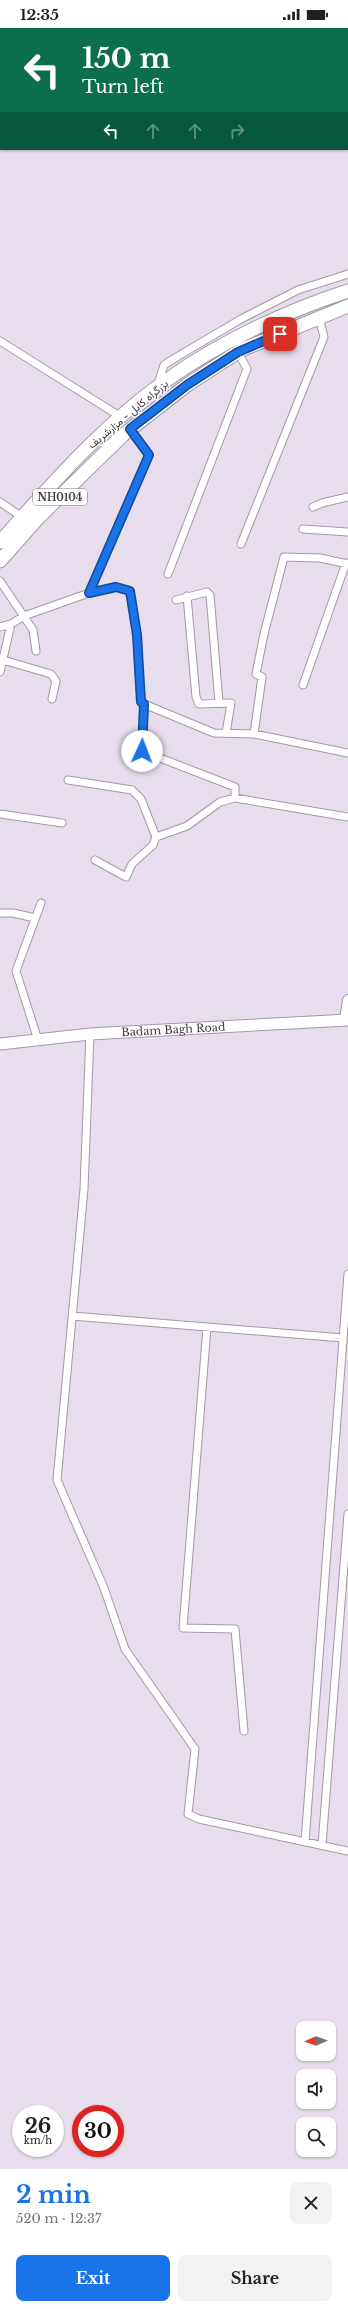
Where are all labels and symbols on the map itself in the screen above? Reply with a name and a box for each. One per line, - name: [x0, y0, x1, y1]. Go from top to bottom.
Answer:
- pin: [263, 317, 297, 351]
- street label: بزرگراه کابل - مزارشریف: [85, 376, 171, 452]
- road number: NH0104: [33, 489, 87, 505]
- position arrow: [121, 730, 163, 772]
- street label: Badam Bagh Road: [121, 1020, 226, 1039]
- north arrow: [296, 2021, 336, 2061]
- speed limit sign: 30: [72, 2105, 124, 2157]

